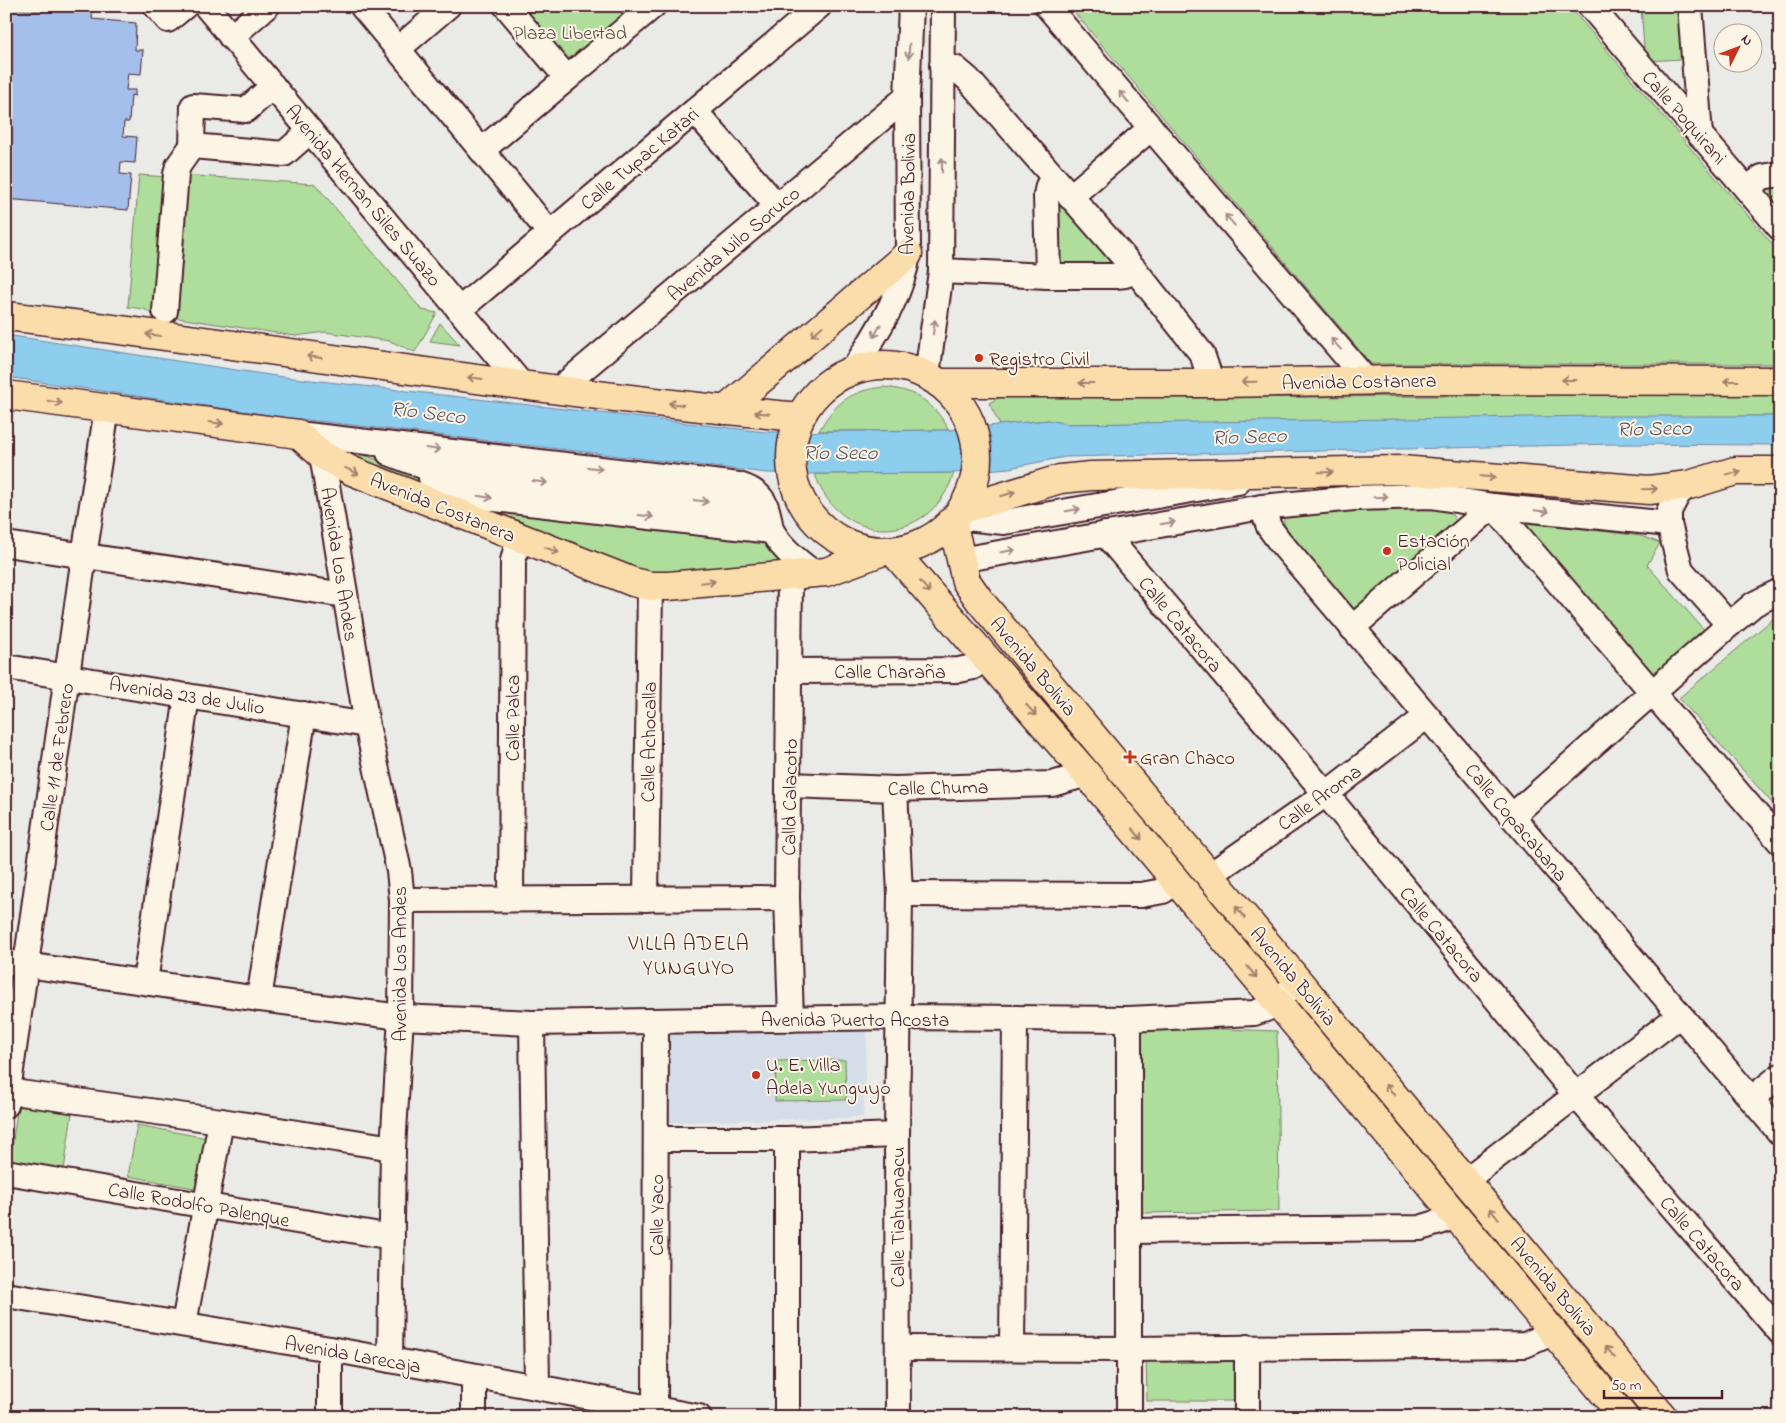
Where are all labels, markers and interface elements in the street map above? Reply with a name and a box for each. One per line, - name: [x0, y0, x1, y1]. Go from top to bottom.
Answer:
- park label: Plaza Libertad: [513, 20, 627, 49]
- north arrow: [1714, 22, 1764, 72]
- text: N: [1736, 30, 1758, 51]
- one-way arrow: [905, 43, 914, 59]
- street label: Calle Poquirani: [1634, 65, 1732, 172]
- one-way arrow: [1119, 91, 1130, 104]
- street label: Avenida Hernan Siles Suazo: [277, 99, 447, 294]
- street label: Calle Tupac Katari: [575, 101, 706, 218]
- street label: Avenida Bolivia: [894, 133, 925, 256]
- one-way arrow: [937, 157, 947, 174]
- street label: Avenida Nilo Soruco: [662, 180, 808, 309]
- one-way arrow: [1224, 214, 1236, 227]
- one-way arrow: [929, 319, 939, 335]
- one-way arrow: [872, 323, 881, 338]
- one-way arrow: [811, 325, 824, 336]
- one-way arrow: [145, 329, 161, 339]
- one-way arrow: [1330, 337, 1341, 350]
- place label: Registro Civil: [989, 346, 1089, 376]
- one-way arrow: [306, 351, 322, 361]
- marker: Registro Civil: [973, 352, 985, 364]
- street label: Avenida Costanera: [1281, 368, 1437, 399]
- one-way arrow: [467, 373, 483, 383]
- one-way arrow: [1561, 375, 1577, 385]
- one-way arrow: [1723, 376, 1740, 386]
- one-way arrow: [1241, 377, 1257, 387]
- one-way arrow: [1078, 378, 1094, 388]
- water label: Río Seco: [389, 395, 468, 434]
- one-way arrow: [46, 397, 62, 407]
- one-way arrow: [669, 399, 685, 409]
- one-way arrow: [754, 409, 770, 418]
- water label: Río Seco: [1616, 414, 1693, 446]
- one-way arrow: [207, 418, 223, 428]
- water label: Río Seco: [1211, 422, 1288, 454]
- water label: Río Seco: [803, 439, 878, 469]
- one-way arrow: [425, 444, 441, 454]
- one-way arrow: [586, 463, 602, 473]
- one-way arrow: [345, 466, 360, 476]
- street label: Avenida Costanera: [365, 467, 519, 552]
- one-way arrow: [1318, 467, 1334, 477]
- one-way arrow: [1725, 467, 1741, 477]
- one-way arrow: [1480, 472, 1496, 482]
- one-way arrow: [531, 477, 547, 487]
- one-way arrow: [1642, 484, 1658, 493]
- street label: Avenida Los Andes: [311, 485, 364, 644]
- one-way arrow: [1000, 488, 1016, 498]
- one-way arrow: [476, 493, 492, 503]
- one-way arrow: [1372, 493, 1388, 502]
- one-way arrow: [693, 496, 709, 506]
- one-way arrow: [1065, 505, 1081, 515]
- one-way arrow: [1533, 506, 1549, 516]
- one-way arrow: [638, 511, 654, 521]
- one-way arrow: [1160, 518, 1176, 528]
- place label: Estación Policial: [1397, 528, 1470, 580]
- one-way arrow: [1000, 545, 1016, 555]
- marker: Estación Policial: [1381, 545, 1393, 557]
- one-way arrow: [544, 546, 559, 556]
- street label: Calle Catacora: [1130, 571, 1228, 680]
- one-way arrow: [700, 578, 716, 587]
- one-way arrow: [919, 581, 931, 594]
- street label: Avenida Bolivia: [982, 611, 1083, 724]
- street label: Calle Charaña: [834, 659, 946, 688]
- street label: Avenida 23 de Julio: [107, 671, 266, 724]
- street label: Calle Palca: [500, 675, 529, 761]
- street label: Calle 11 de Febrero: [34, 681, 83, 833]
- street label: Calle Achocalla: [635, 681, 666, 803]
- one-way arrow: [1026, 704, 1037, 717]
- street label: Calld Calacoto: [776, 738, 807, 856]
- place label: Gran Chaco: [1140, 745, 1235, 774]
- marker: Gran Chaco: [1124, 751, 1136, 763]
- street label: Calle Copacabana: [1457, 758, 1574, 889]
- street label: Calle Aroma: [1272, 759, 1369, 839]
- street label: Calle Chuma: [887, 774, 989, 805]
- one-way arrow: [1131, 827, 1142, 840]
- street label: Calle Catacora: [1391, 881, 1489, 990]
- street label: Avenida Los Andes: [387, 886, 416, 1042]
- one-way arrow: [1235, 905, 1246, 918]
- street label: Avenida Bolivia: [1242, 921, 1343, 1034]
- district label: VILLA ADELA YUNGUYO: [627, 930, 750, 984]
- one-way arrow: [1247, 965, 1258, 978]
- street label: Avenida Puerto Acosta: [761, 1007, 949, 1036]
- place label: U. E. Villa Adela Yunguyo: [766, 1052, 891, 1105]
- marker: U. E. Villa Adela Yunguyo: [750, 1069, 762, 1081]
- one-way arrow: [1384, 1083, 1396, 1096]
- street label: Calle Tiahuanacu: [885, 1147, 914, 1287]
- street label: Calle Yaco: [644, 1174, 673, 1256]
- street label: Calle Rodolfo Palenque: [106, 1176, 292, 1237]
- street label: Calle Catacora: [1651, 1191, 1751, 1299]
- one-way arrow: [1489, 1208, 1500, 1221]
- street label: Avenida Bolivia: [1502, 1231, 1603, 1344]
- street label: Avenida Larecaja: [282, 1330, 423, 1383]
- one-way arrow: [1604, 1346, 1615, 1359]
- scale bar: [1604, 1368, 1721, 1400]
- text: 50 m: [1611, 1375, 1642, 1397]

